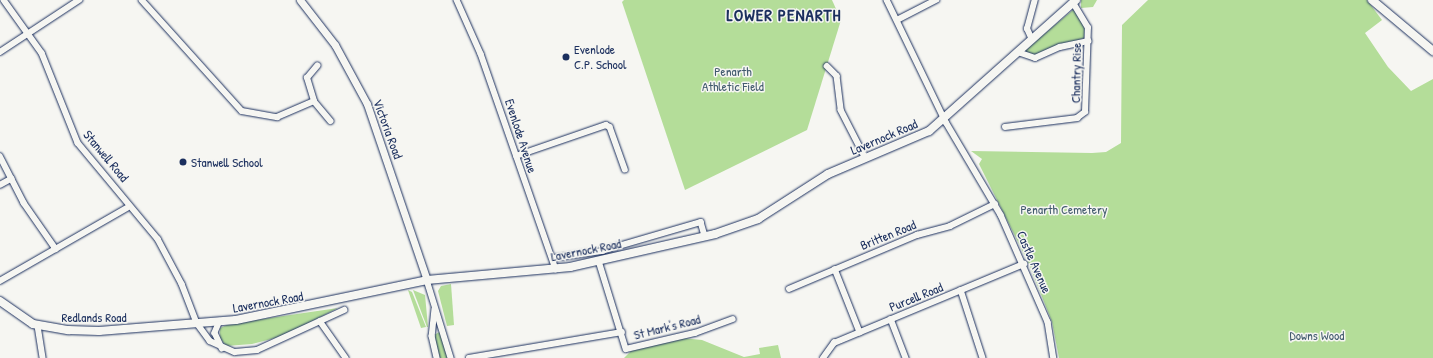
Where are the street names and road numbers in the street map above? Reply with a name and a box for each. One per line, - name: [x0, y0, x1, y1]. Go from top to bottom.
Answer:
- street label: Chantry Rise: [1068, 43, 1084, 103]
- street label: Victoria Road: [370, 97, 406, 161]
- street label: Evenlode Avenue: [502, 97, 540, 175]
- street label: Lavernock Road: [848, 116, 920, 158]
- street label: Stanwell Road: [80, 127, 132, 185]
- street label: Britten Road: [858, 217, 918, 253]
- street label: Castle Avenue: [1013, 229, 1055, 295]
- street label: Lavernock Road: [550, 236, 622, 264]
- street label: Purcell Road: [887, 279, 945, 315]
- street label: Lavernock Road: [232, 288, 304, 316]
- street label: Redlands Road: [62, 309, 126, 325]
- street label: St Mark's Road: [632, 311, 702, 343]

